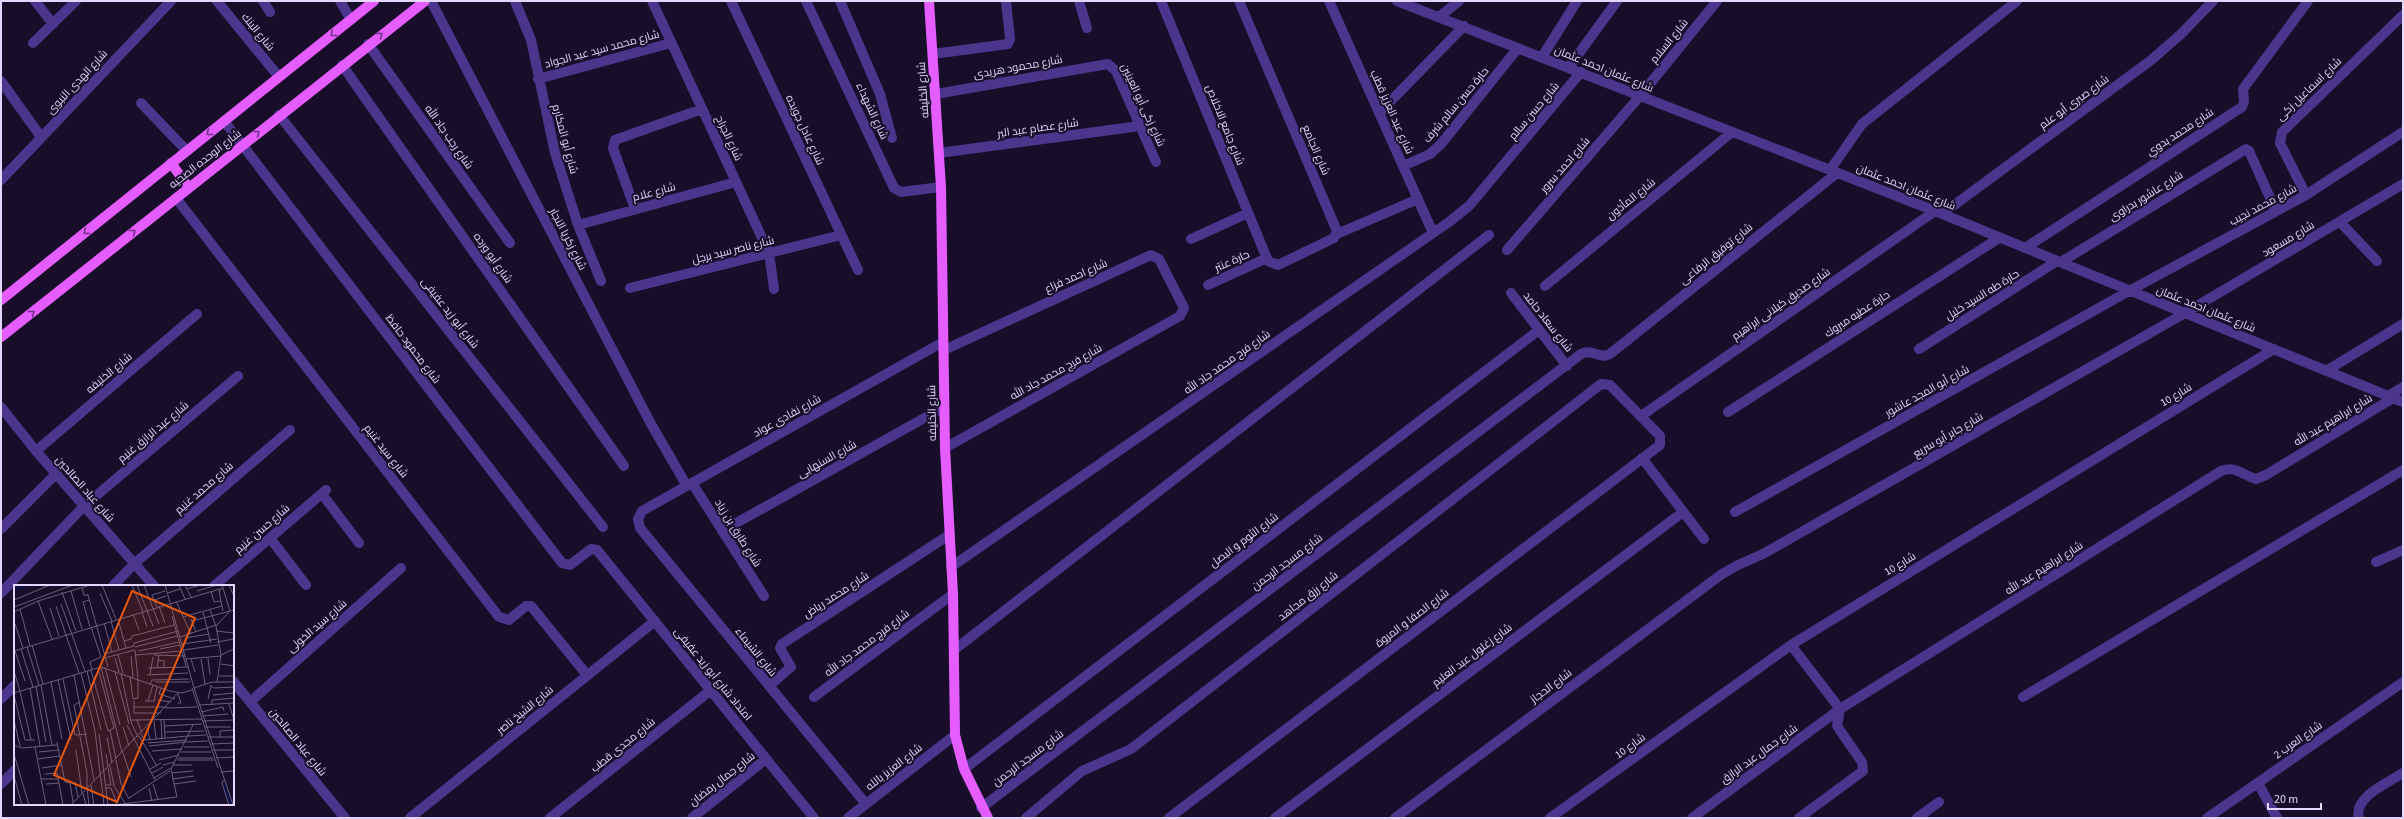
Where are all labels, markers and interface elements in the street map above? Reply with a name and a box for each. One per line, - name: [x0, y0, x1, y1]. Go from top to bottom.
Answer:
- street label: شارع البنك: [238, 10, 278, 54]
- street label: شارع السلام: [1646, 16, 1692, 66]
- street label: شارع محمد سيد عبد الجواد: [543, 26, 661, 72]
- one-way arrow: [330, 30, 337, 37]
- one-way arrow: [376, 33, 383, 40]
- street label: شارع عثمان احمد عثمان: [1552, 42, 1656, 96]
- street label: شارع الهدى النبوى: [43, 46, 111, 118]
- street label: شارع محمود هريدى: [972, 52, 1064, 82]
- street label: شارع اسماعيل زكى: [2273, 54, 2345, 124]
- street label: شارع الخليفه: [914, 61, 932, 119]
- street label: شارع زكى أبو العينين: [1117, 61, 1169, 149]
- street label: حارة حسن سالم شرف: [1420, 64, 1492, 146]
- street label: شارع عبد العزيز قطب: [1367, 67, 1417, 157]
- street label: شارع صبرى أبو علم: [2036, 72, 2112, 132]
- street label: شارع حسن سالم: [1505, 79, 1563, 143]
- street label: شارع الشهداء: [852, 80, 892, 142]
- street label: شارع جامع الاخلاص: [1202, 82, 1248, 168]
- street label: شارع عادل جويده: [782, 92, 828, 168]
- street label: شارع رجب جاد الله: [421, 101, 478, 172]
- street label: شارع أبو المكارم: [548, 102, 582, 176]
- street label: شارع محمد بدوي: [2143, 105, 2217, 160]
- street label: شارع الجراح: [712, 113, 746, 163]
- street label: شارع عصام عبد البر: [995, 115, 1080, 141]
- street label: شارع الجامع: [1299, 123, 1333, 177]
- street label: شارع الوحده الصحيه: [166, 126, 244, 192]
- one-way arrow: [207, 128, 214, 135]
- one-way arrow: [252, 131, 260, 138]
- street label: شارع احمد سرور: [1536, 134, 1593, 197]
- street label: شارع عثمان احمد عثمان: [1854, 160, 1958, 214]
- street label: شارع عاشور بدراوى: [2106, 167, 2186, 225]
- street label: شارع المأذون: [1603, 175, 1659, 223]
- street label: شارع علام: [631, 179, 677, 205]
- street label: شارع محمد نجيب: [2227, 181, 2299, 229]
- street label: شارع زكريا النجار: [545, 204, 590, 273]
- street label: شارع مسعود: [2259, 217, 2317, 261]
- street label: شارع توفيق الرفاعى: [1676, 220, 1756, 288]
- one-way arrow: [84, 227, 91, 234]
- one-way arrow: [129, 229, 136, 236]
- street label: شارع أبو ورده: [470, 230, 516, 286]
- street label: شارع ناصر سيد برجل: [690, 233, 776, 267]
- street label: حارة عنتر: [1211, 247, 1252, 276]
- street label: شارع احمد فزاع: [1042, 256, 1110, 296]
- street label: شارع صديق كيلانى ابراهيم: [1729, 264, 1833, 344]
- street label: حارة طه السيد خليل: [1942, 266, 2022, 324]
- street label: شارع أبو زيد عفيفى: [418, 274, 482, 352]
- street label: شارع عثمان احمد عثمان: [2154, 282, 2258, 336]
- street label: حارة عطيه مبروك: [1821, 287, 1893, 341]
- street label: شارع سعاد حامد: [1520, 289, 1576, 355]
- one-way arrow: [27, 310, 34, 317]
- street label: شارع محمود حافظ: [382, 311, 444, 387]
- street label: شارع فرح محمد جاد الله: [1180, 326, 1273, 398]
- street label: شارع فرج محمد جاد الله: [1007, 340, 1105, 403]
- street label: شارع الخليفه: [83, 349, 135, 397]
- street label: شارع أبو المجد عاشور: [1881, 362, 1972, 421]
- street label: شارع 10: [2157, 380, 2195, 410]
- street label: شارع الخليفه: [924, 385, 940, 441]
- street label: شارع ابراهيم عبد الله: [2290, 390, 2375, 449]
- street label: شارع نفادى عواد: [750, 391, 824, 441]
- street label: شارع عبد الرازق غنيم: [114, 398, 192, 466]
- street label: شارع جابر أبو سريع: [1910, 409, 1986, 461]
- street label: شارع سيد غنيم: [360, 421, 412, 481]
- street label: شارع السنهابى: [795, 437, 859, 481]
- street label: شارع عباد الصالحين: [52, 453, 118, 525]
- street label: شارع محمد غنيم: [172, 458, 236, 518]
- street label: شارع طارق بن زياد: [711, 496, 765, 570]
- street label: شارع حسن غنيم: [231, 501, 293, 557]
- street label: شارع الثوم و البصل: [1206, 509, 1282, 571]
- street label: شارع مسجد الرحمن: [1248, 530, 1326, 594]
- street label: شارع ابراهيم عبد الله: [2002, 537, 2086, 598]
- street label: شارع 10: [1881, 549, 1919, 579]
- street label: شارع محمد رياض: [800, 568, 872, 622]
- street label: شارع رزق مجاهد: [1275, 568, 1341, 624]
- inset map: [14, 585, 234, 805]
- street label: شارع الصفا و المروة: [1372, 585, 1452, 651]
- street label: شارع سيد الخولى: [284, 596, 350, 656]
- street label: شارع فرج محمد جاد الله: [821, 605, 913, 680]
- street label: شارع زغلول عبد العليم: [1429, 620, 1515, 690]
- street label: امتداد شارع أبو زيد عفيفى: [671, 624, 755, 724]
- street label: شارع الشيماء: [732, 624, 780, 680]
- street label: شارع الحجاز: [1526, 665, 1575, 707]
- street label: شارع الشيخ ناصر: [493, 682, 557, 738]
- street label: شارع عباد الصالحين: [266, 705, 330, 779]
- street label: شارع مجدى قطب: [588, 714, 658, 776]
- street label: شارع العرب 2: [2271, 718, 2325, 762]
- street label: شارع جمال عبد الرازق: [1717, 721, 1801, 787]
- street label: شارع مسجد الرحمن: [989, 726, 1067, 790]
- street label: شارع 10: [1612, 730, 1648, 762]
- street label: شارع العزيز بالله: [863, 740, 925, 794]
- street label: شارع جمال رمضان: [686, 749, 758, 809]
- scale bar: [2268, 785, 2321, 811]
- text: 20 m: [2274, 791, 2298, 808]

